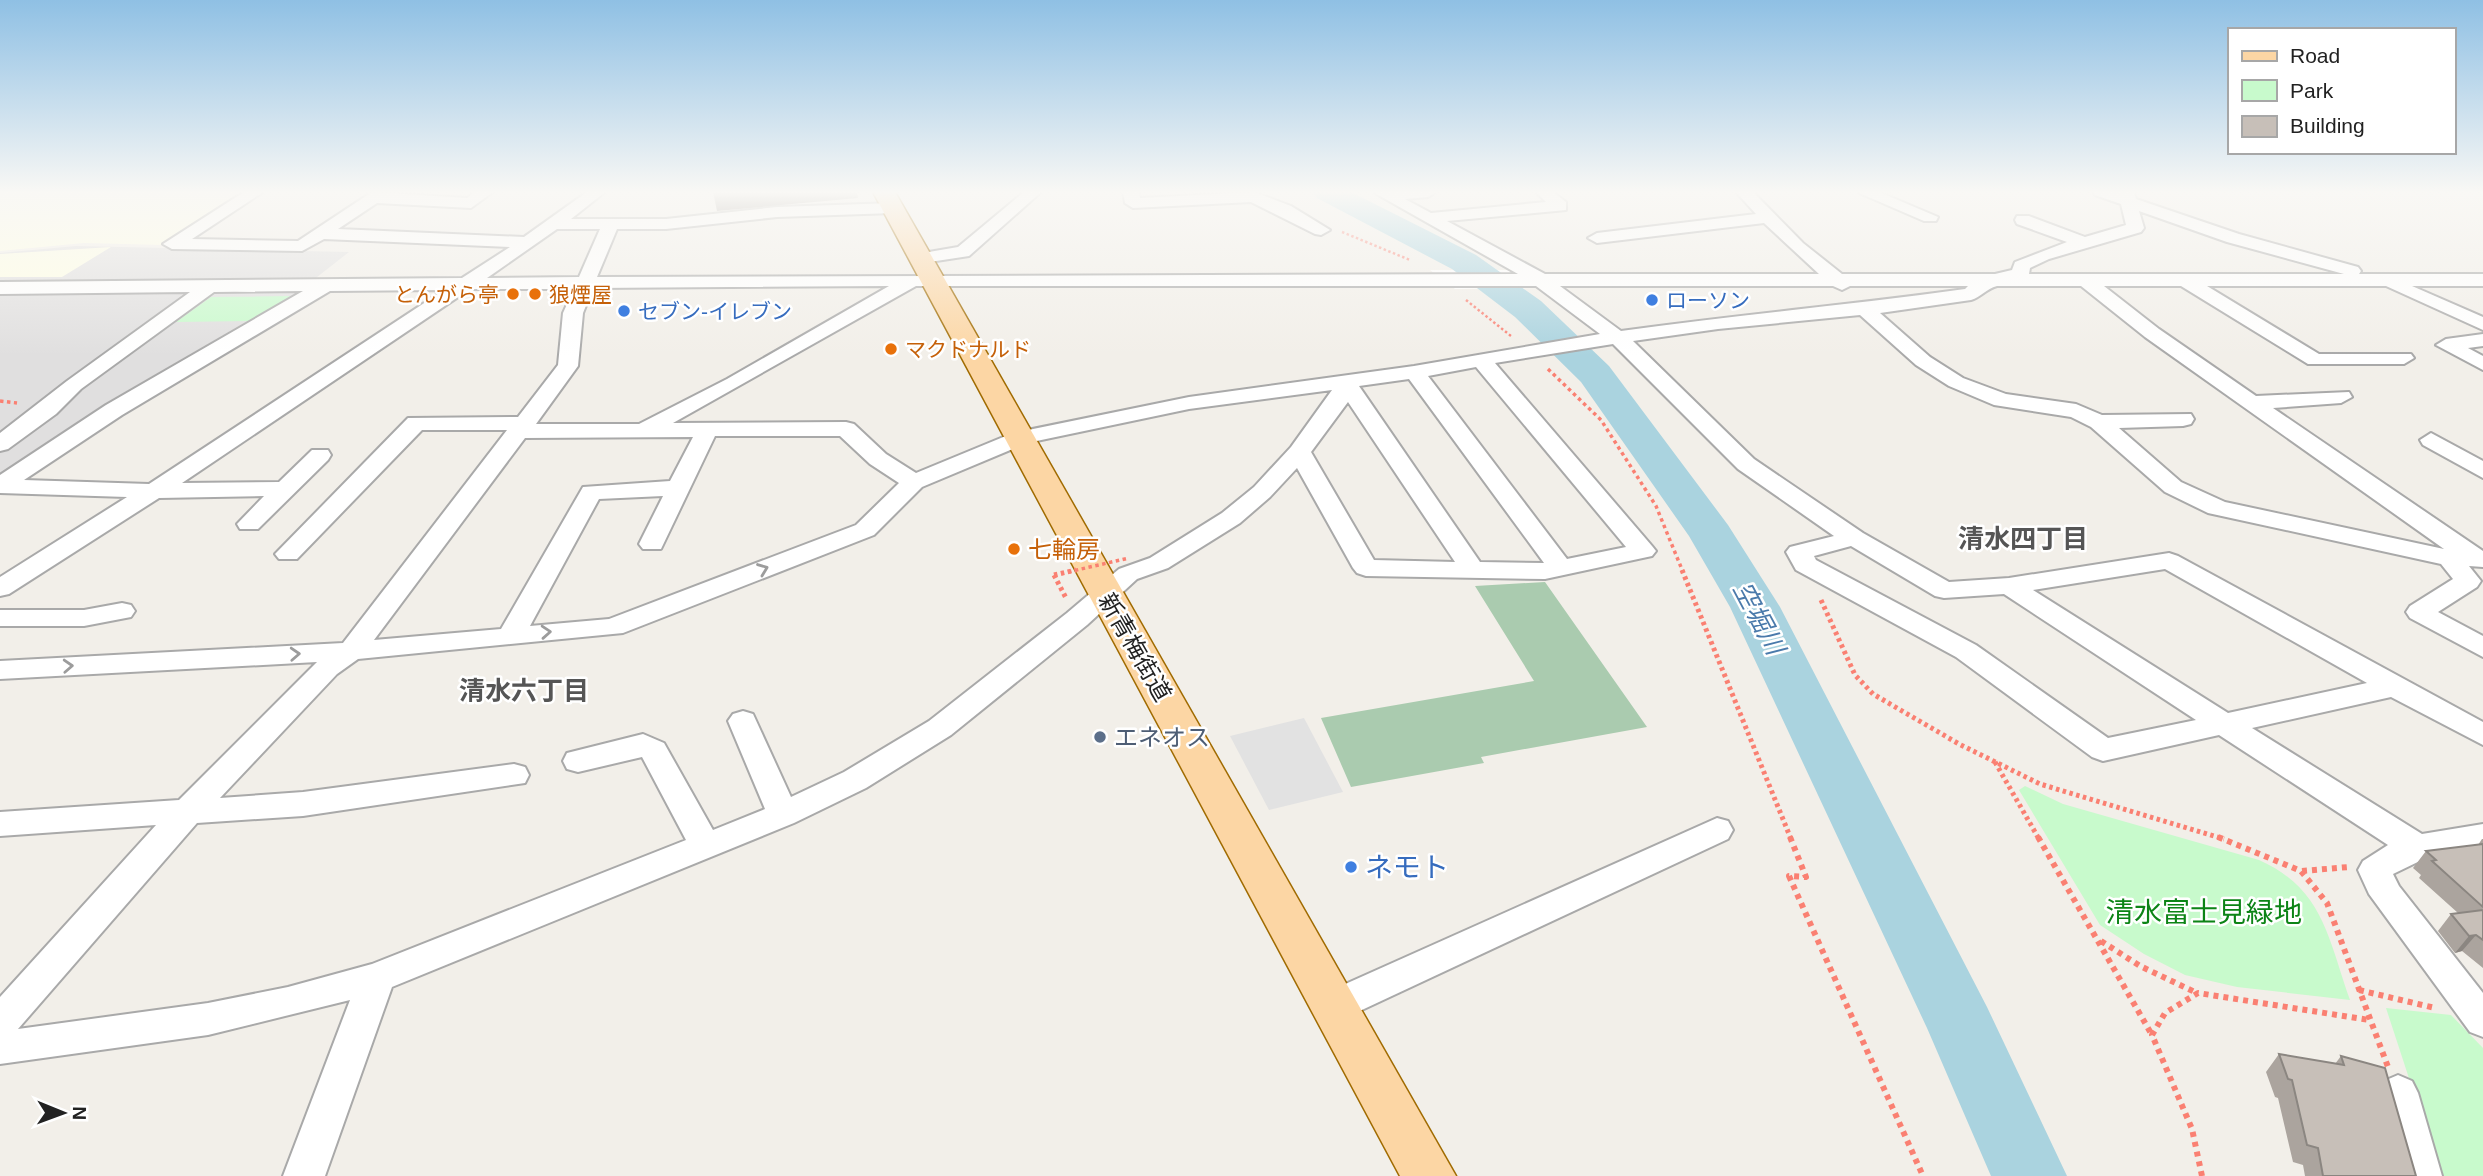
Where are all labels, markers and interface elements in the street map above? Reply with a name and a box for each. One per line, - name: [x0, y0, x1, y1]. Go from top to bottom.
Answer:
- legend: [2228, 28, 2455, 154]
- text: Road: [2290, 44, 2340, 67]
- text: Park: [2290, 79, 2334, 102]
- text: Building: [2290, 114, 2365, 137]
- place label: とんがら亭: [394, 283, 499, 306]
- place label: 狼煙屋: [549, 283, 612, 306]
- marker: とんがら亭: [505, 286, 521, 302]
- marker: 狼煙屋: [527, 286, 543, 302]
- place label: ローソン: [1666, 289, 1750, 312]
- marker: ローソン: [1644, 292, 1660, 308]
- place label: セブン-イレブン: [638, 300, 792, 323]
- marker: セブン-イレブン: [616, 303, 632, 319]
- place label: マクドナルド: [905, 338, 1031, 361]
- marker: マクドナルド: [883, 341, 899, 357]
- district label: 清水四丁目: [1958, 524, 2088, 554]
- place label: 七輪房: [1028, 536, 1100, 563]
- marker: 七輪房: [1006, 541, 1022, 557]
- one-way arrow: [756, 563, 768, 577]
- water label: 空堀川: [1727, 577, 1792, 662]
- street label: 新青梅街道: [1093, 588, 1177, 706]
- one-way arrow: [541, 625, 552, 640]
- one-way arrow: [290, 647, 301, 662]
- one-way arrow: [63, 659, 74, 674]
- district label: 清水六丁目: [459, 676, 589, 706]
- place label: エネオス: [1114, 724, 1210, 751]
- marker: エネオス: [1092, 729, 1108, 745]
- place label: ネモト: [1365, 852, 1449, 883]
- marker: ネモト: [1343, 859, 1359, 875]
- park label: 清水富士見緑地: [2106, 897, 2302, 928]
- north arrow: [28, 1078, 98, 1148]
- text: N: [69, 1106, 90, 1120]

